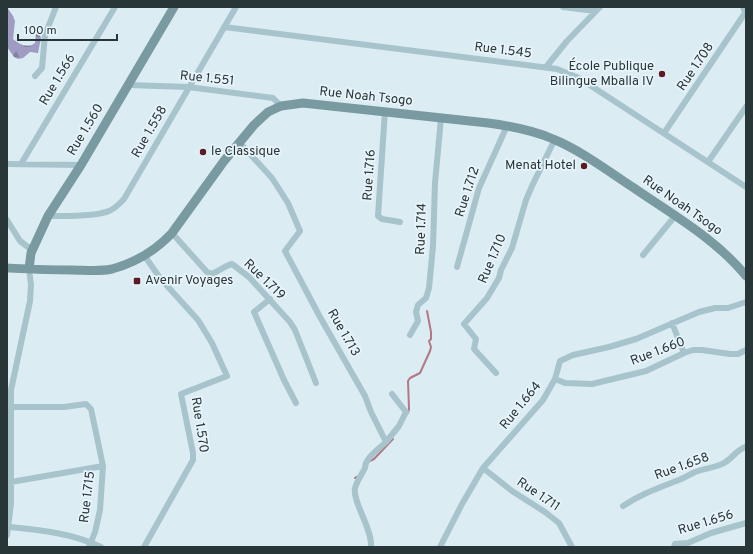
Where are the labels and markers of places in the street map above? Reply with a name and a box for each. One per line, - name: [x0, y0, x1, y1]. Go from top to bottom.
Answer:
- place label: École Publique Bilingue Mballa IV: [550, 57, 654, 90]
- marker: École Publique Bilingue Mballa IV: [657, 69, 667, 79]
- place label: le Classique: [211, 144, 280, 160]
- marker: le Classique: [198, 147, 208, 157]
- place label: Menat Hotel: [505, 158, 576, 174]
- marker: Menat Hotel: [579, 161, 589, 171]
- place label: Avenir Voyages: [145, 273, 233, 289]
- marker: Avenir Voyages: [132, 276, 142, 286]

